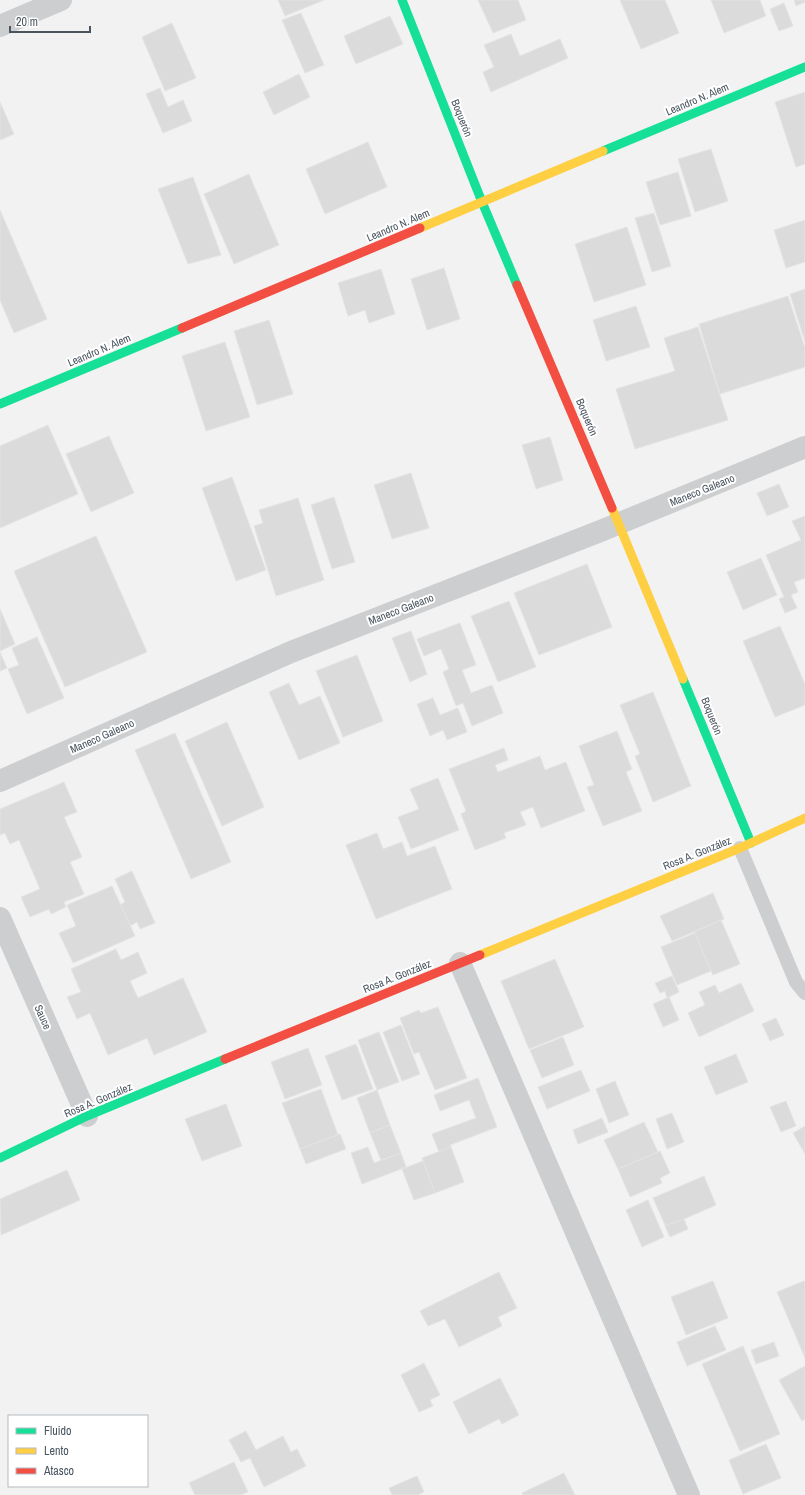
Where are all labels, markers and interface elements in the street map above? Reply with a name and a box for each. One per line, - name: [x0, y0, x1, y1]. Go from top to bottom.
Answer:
- scale bar: [10, 8, 90, 34]
- text: 20 m: [16, 14, 38, 30]
- street label: Leandro N. Alem: [663, 79, 731, 119]
- street label: Boquerón: [448, 97, 476, 139]
- street label: Leandro N. Alem: [364, 205, 432, 245]
- street label: Leandro N. Alem: [65, 330, 133, 370]
- street label: Boquerón: [573, 396, 601, 438]
- street label: Maneco Galeano: [668, 471, 736, 509]
- street label: Maneco Galeano: [366, 590, 436, 628]
- street label: Boquerón: [698, 695, 726, 737]
- street label: Maneco Galeano: [68, 716, 136, 756]
- street label: Rosa A. González: [661, 833, 734, 873]
- street label: Rosa A. González: [361, 956, 434, 996]
- street label: Sauce: [31, 1002, 55, 1032]
- street label: Rosa A. González: [62, 1079, 134, 1121]
- legend: [8, 1415, 148, 1487]
- text: Fluido: [44, 1423, 71, 1439]
- text: Lento: [44, 1443, 69, 1459]
- text: Atasco: [43, 1463, 74, 1479]

